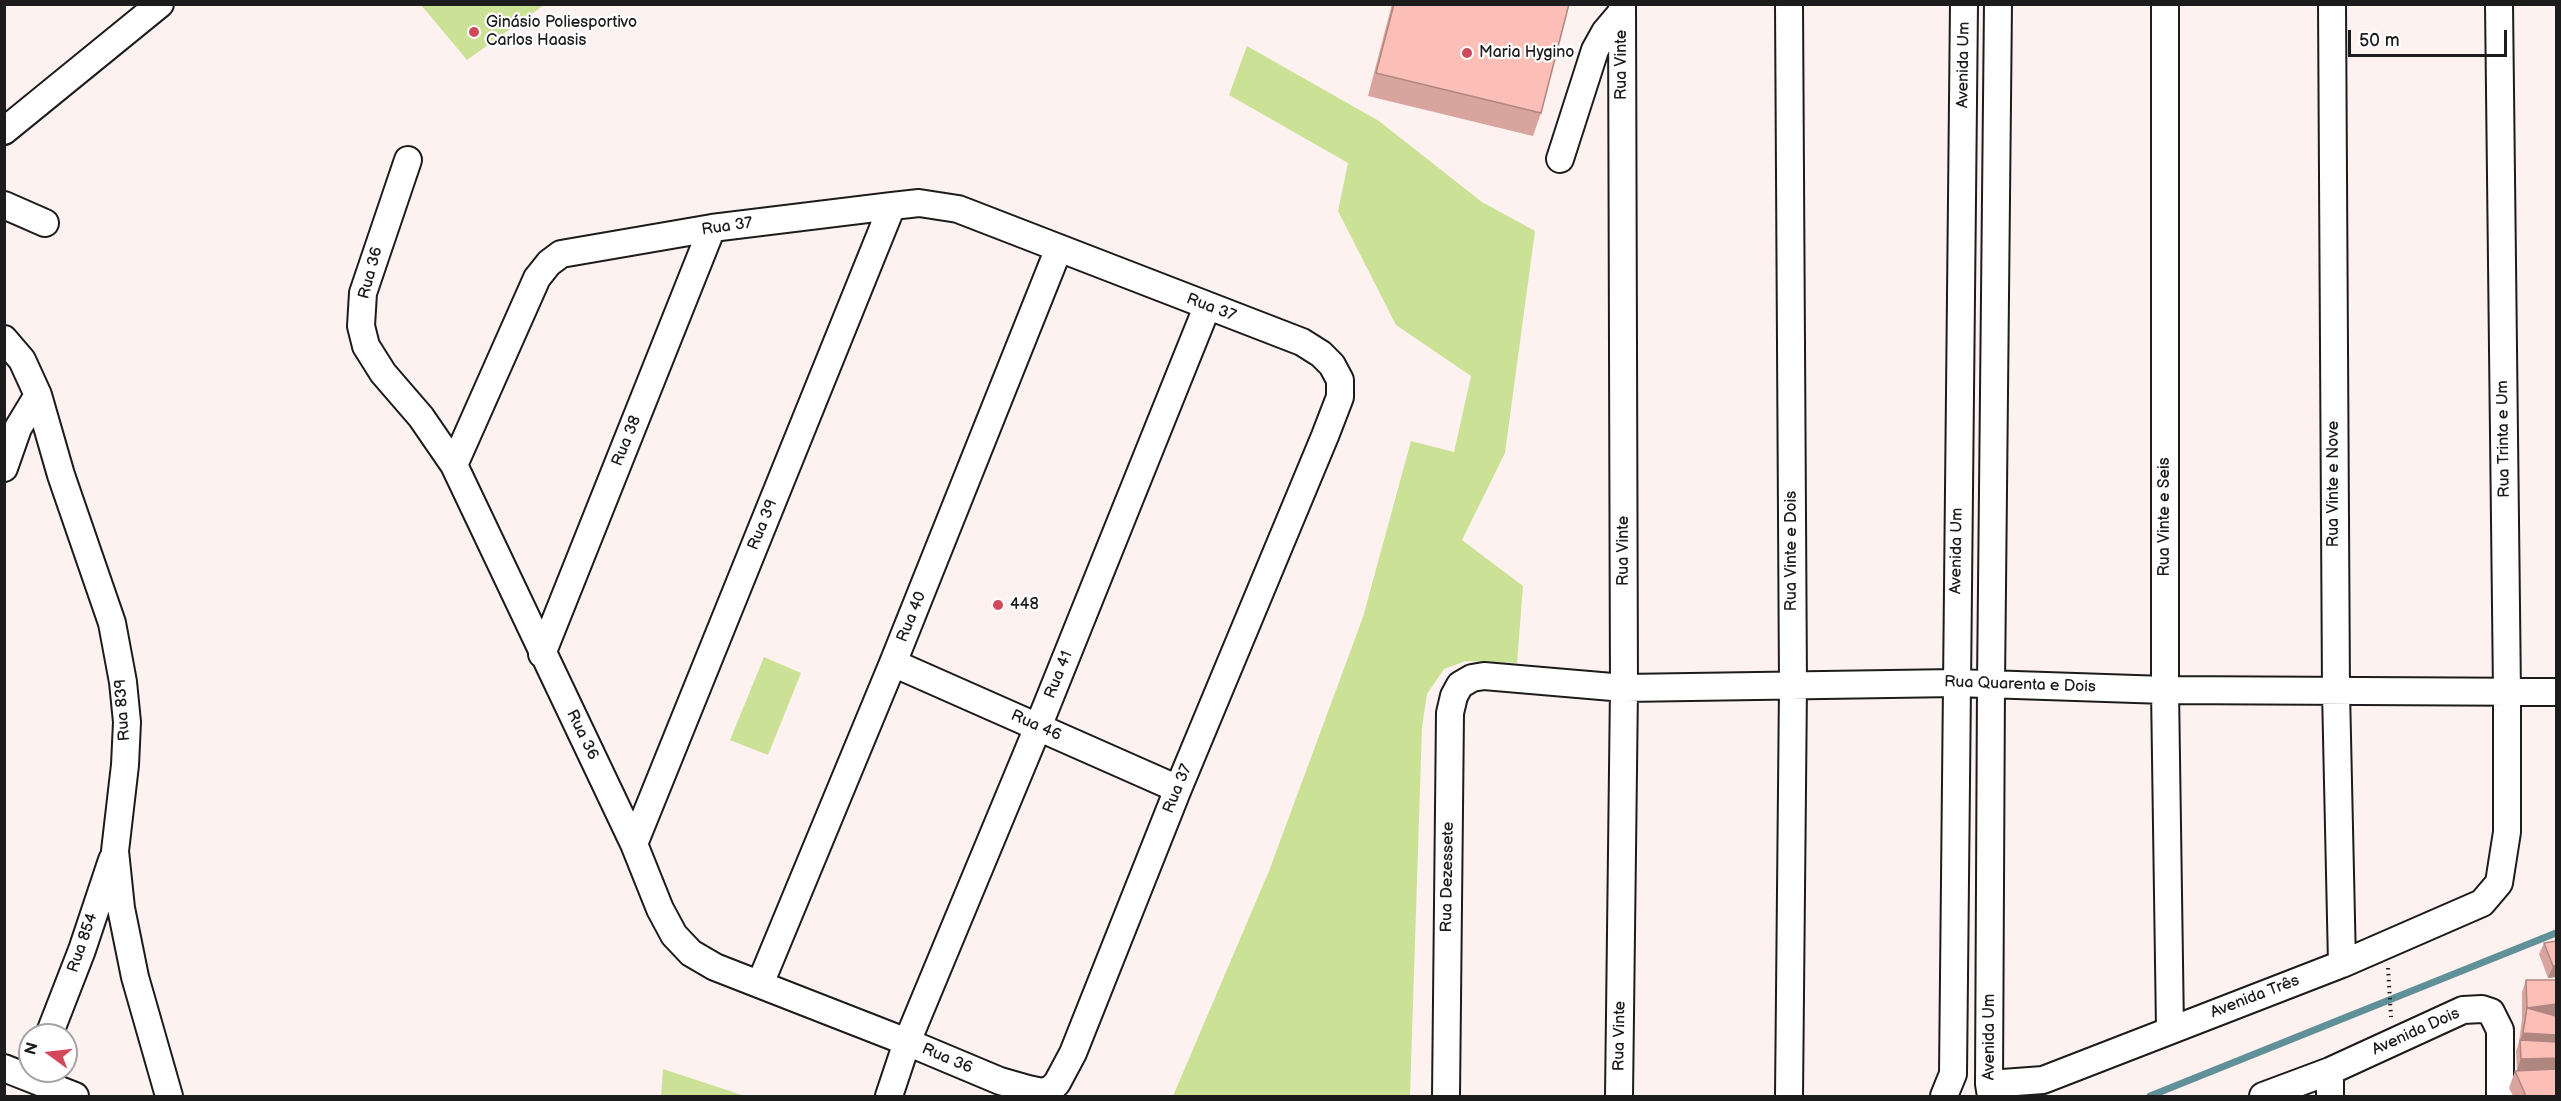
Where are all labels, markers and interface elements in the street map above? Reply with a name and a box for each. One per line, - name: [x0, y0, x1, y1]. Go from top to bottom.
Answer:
- place label: Ginásio Poliesportivo Carlos Haasis: [486, 13, 637, 51]
- scale bar: [2351, 18, 2510, 56]
- street label: Avenida Um: [1954, 22, 1974, 108]
- marker: Ginásio Poliesportivo Carlos Haasis: [467, 25, 481, 39]
- street label: Rua Vinte: [1612, 30, 1632, 100]
- text: 50 m: [2359, 30, 2400, 51]
- place label: Maria Hygino: [1479, 43, 1574, 63]
- marker: Maria Hygino: [1460, 46, 1474, 60]
- street label: Rua 37: [700, 214, 754, 240]
- street label: Rua 36: [355, 245, 387, 301]
- street label: Rua 37: [1184, 290, 1238, 326]
- street label: Rua Trinta e Um: [2493, 380, 2515, 498]
- street label: Rua 38: [608, 413, 646, 469]
- street label: Rua Vinte e Nove: [2324, 421, 2344, 547]
- street label: Rua Vinte e Seis: [2155, 457, 2175, 577]
- street label: Rua Vinte e Dois: [1782, 491, 1802, 611]
- street label: Rua 39: [744, 497, 782, 553]
- street label: Avenida Um: [1947, 508, 1967, 594]
- street label: Rua Vinte: [1614, 516, 1634, 586]
- street label: Rua 40: [893, 589, 931, 645]
- place label: 448: [1010, 595, 1039, 615]
- marker: 448: [991, 598, 1005, 612]
- street label: Rua 41: [1041, 648, 1077, 702]
- street label: Rua Quarenta e Dois: [1944, 673, 2096, 697]
- street label: Rua 839: [111, 678, 135, 742]
- street label: Rua 46: [1008, 706, 1064, 746]
- street label: Rua 36: [562, 707, 602, 763]
- street label: Rua 37: [1159, 762, 1197, 816]
- street label: Rua Dezessete: [1437, 821, 1459, 933]
- street label: Rua 854: [64, 911, 102, 975]
- street label: Avenida Três: [2208, 971, 2302, 1023]
- street label: Avenida Um: [1980, 994, 2000, 1080]
- street label: Rua Vinte: [1610, 1001, 1630, 1071]
- street label: Avenida Dois: [2369, 1004, 2463, 1060]
- north arrow: [18, 1023, 78, 1083]
- text: N: [21, 1040, 43, 1057]
- street label: Rua 36: [919, 1040, 975, 1078]

